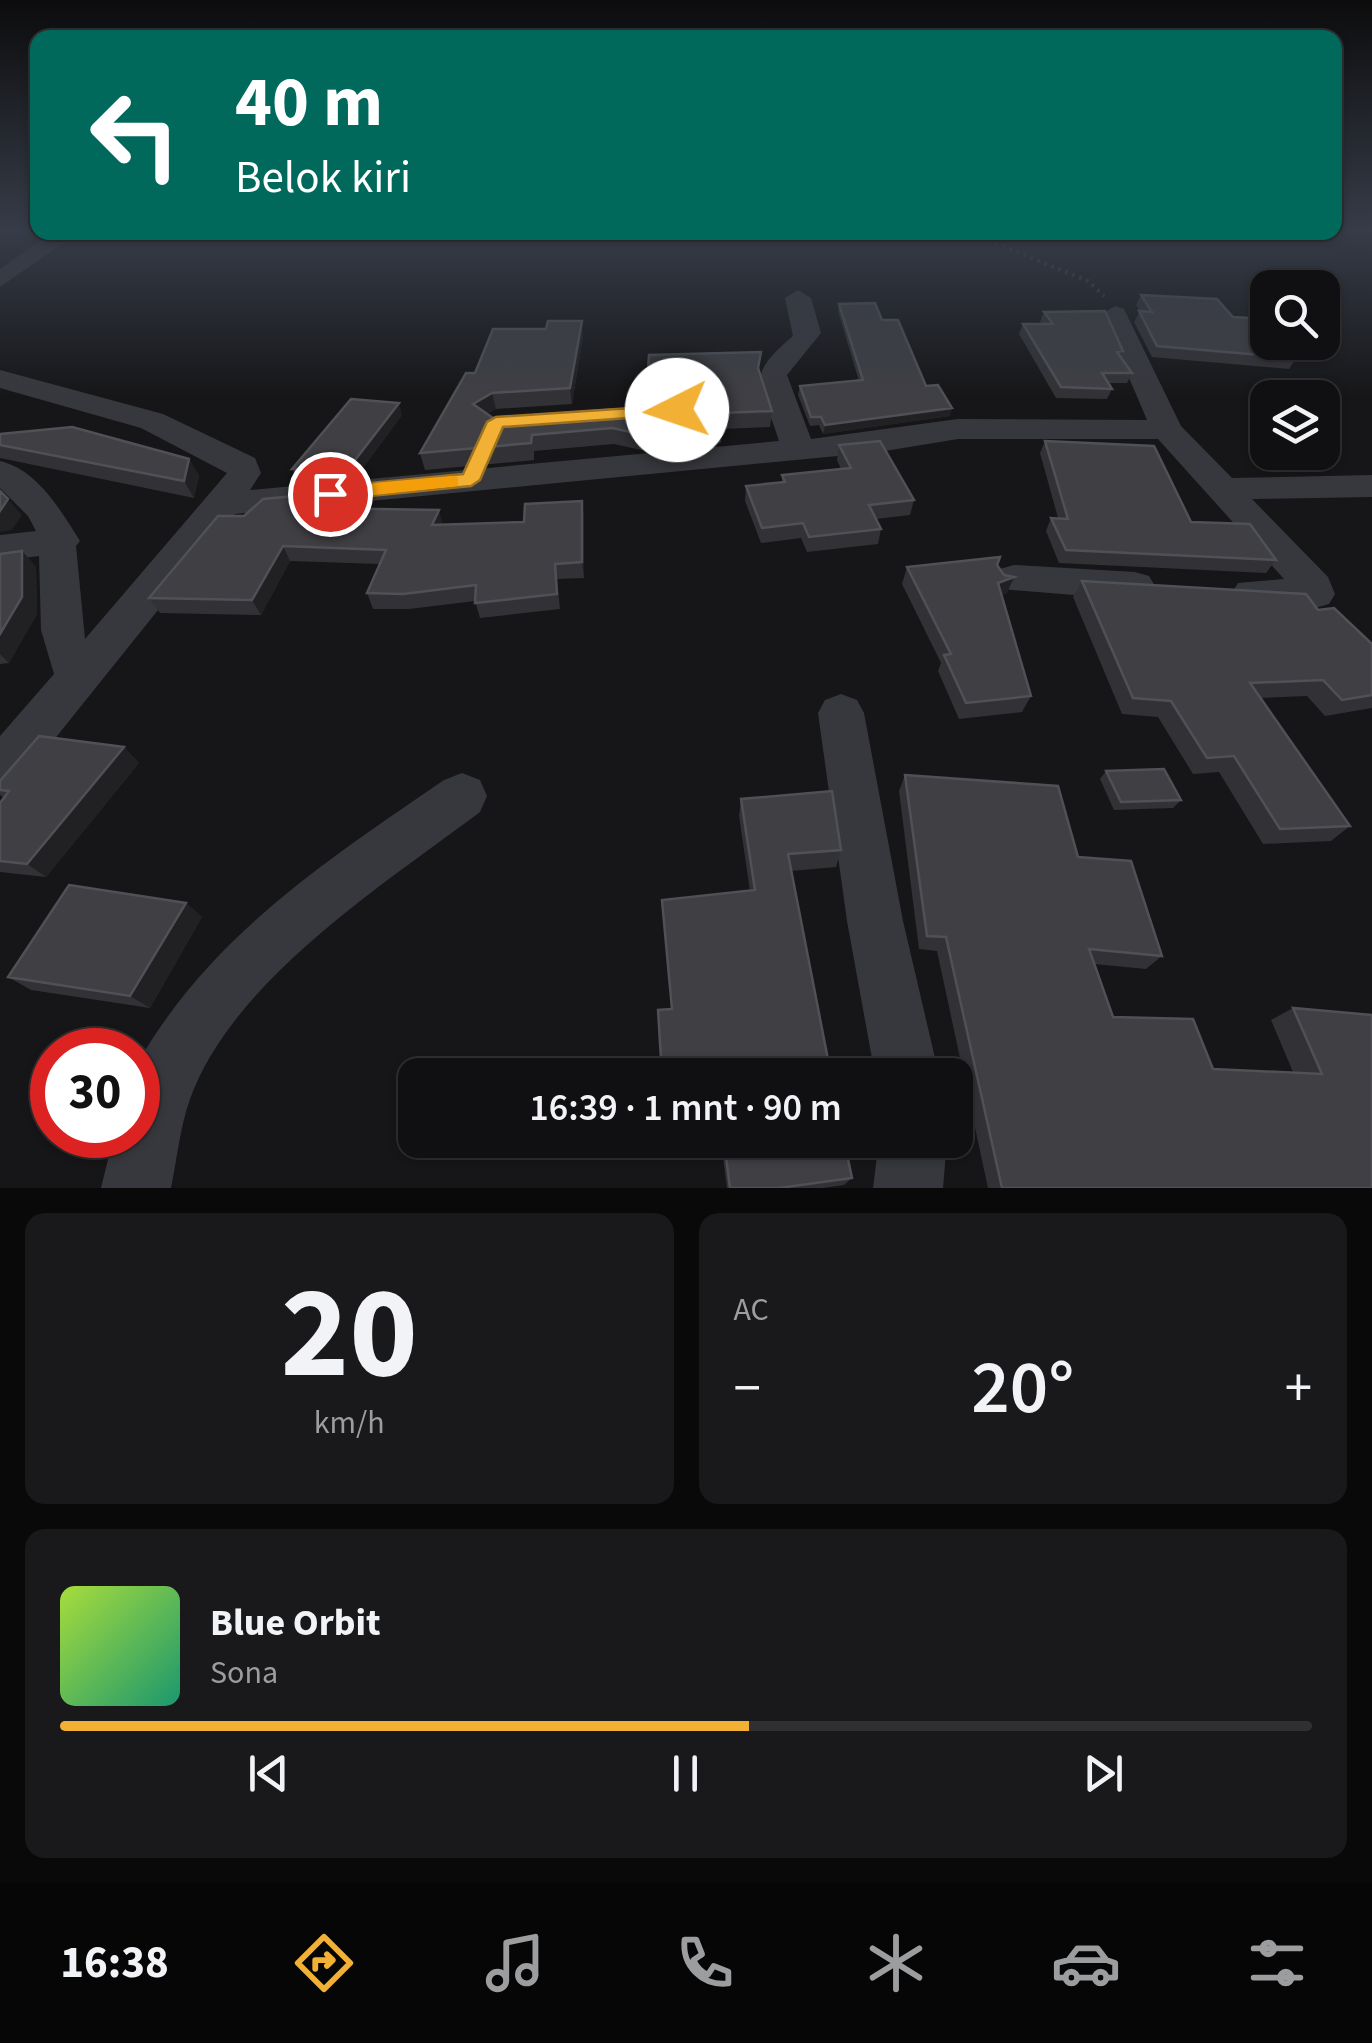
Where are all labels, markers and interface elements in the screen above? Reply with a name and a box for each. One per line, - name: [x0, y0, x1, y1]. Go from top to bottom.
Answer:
- text: 40 m: [235, 53, 383, 153]
- icon: left: [70, 70, 200, 200]
- text: Belok kiri: [235, 146, 411, 210]
- map controls: [1250, 270, 1340, 470]
- button: search: [1250, 270, 1340, 360]
- position arrow: [625, 358, 729, 462]
- button: layers: [1250, 380, 1340, 470]
- pin: [288, 452, 373, 537]
- icon: arrive: [303, 467, 358, 522]
- speed limit sign: 30: [30, 1028, 160, 1158]
- text: 16:39 · 1 mnt · 90 m: [529, 1081, 842, 1135]
- text: 20: [281, 1242, 418, 1427]
- text: AC: [734, 1287, 769, 1333]
- text: 20°: [971, 1335, 1074, 1442]
- text: −: [734, 1350, 761, 1428]
- text: +: [1285, 1350, 1312, 1428]
- text: km/h: [314, 1400, 385, 1446]
- text: Blue Orbit: [210, 1596, 381, 1650]
- text: Sona: [210, 1650, 278, 1696]
- icon: previous: [241, 1746, 296, 1801]
- icon: pause: [658, 1746, 713, 1801]
- icon: next: [1076, 1746, 1131, 1801]
- icon: directions: [289, 1928, 359, 1998]
- icon: music: [480, 1928, 550, 1998]
- icon: phone: [670, 1928, 740, 1998]
- icon: climate: [861, 1928, 931, 1998]
- icon: car: [1051, 1928, 1121, 1998]
- icon: filters: [1242, 1928, 1312, 1998]
- text: 16:38: [60, 1931, 169, 1995]

